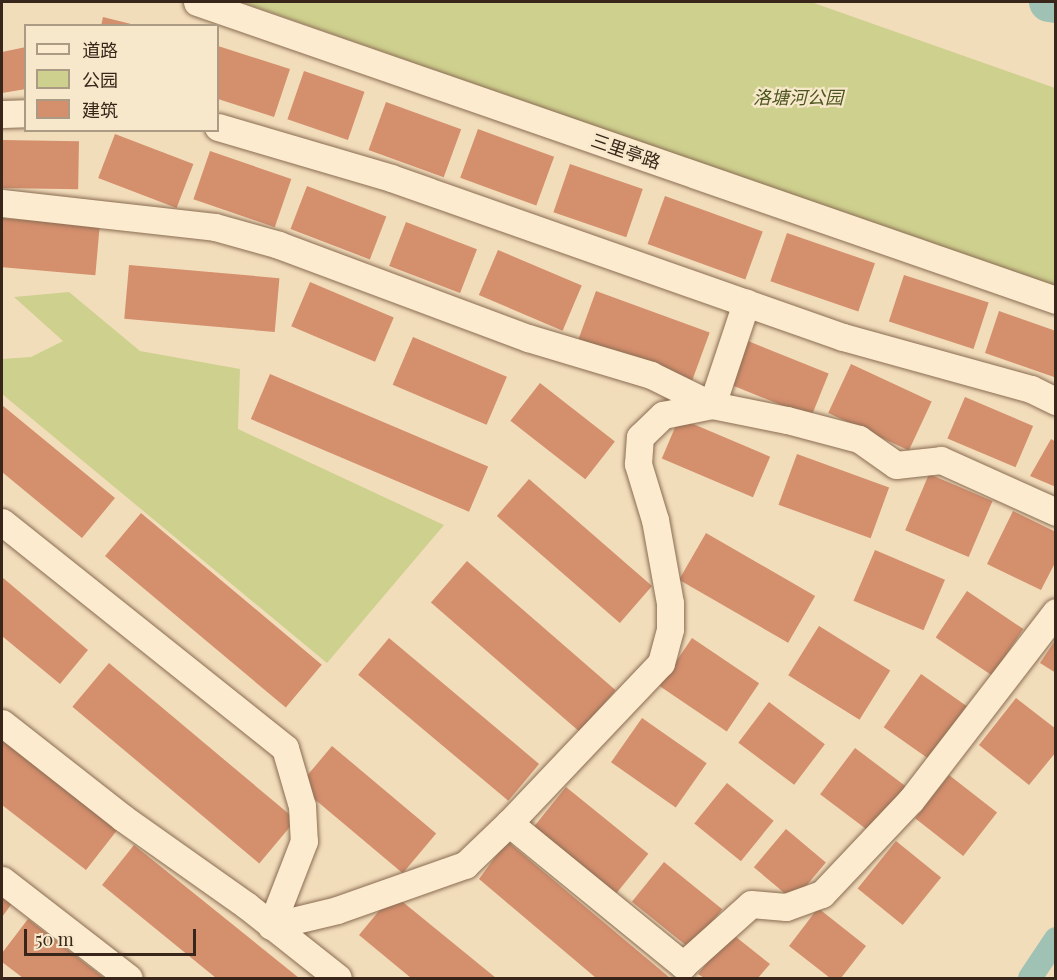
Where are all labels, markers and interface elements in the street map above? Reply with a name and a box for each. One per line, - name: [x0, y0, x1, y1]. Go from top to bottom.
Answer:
- legend: [24, 24, 219, 132]
- text: 道路: [82, 38, 118, 62]
- text: 公园: [82, 68, 118, 92]
- park label: 洛塘河公园: [753, 86, 843, 108]
- text: 建筑: [82, 98, 118, 122]
- street label: 三里亭路: [588, 129, 664, 173]
- scale bar: [27, 917, 200, 955]
- text: 50 m: [35, 927, 74, 951]

